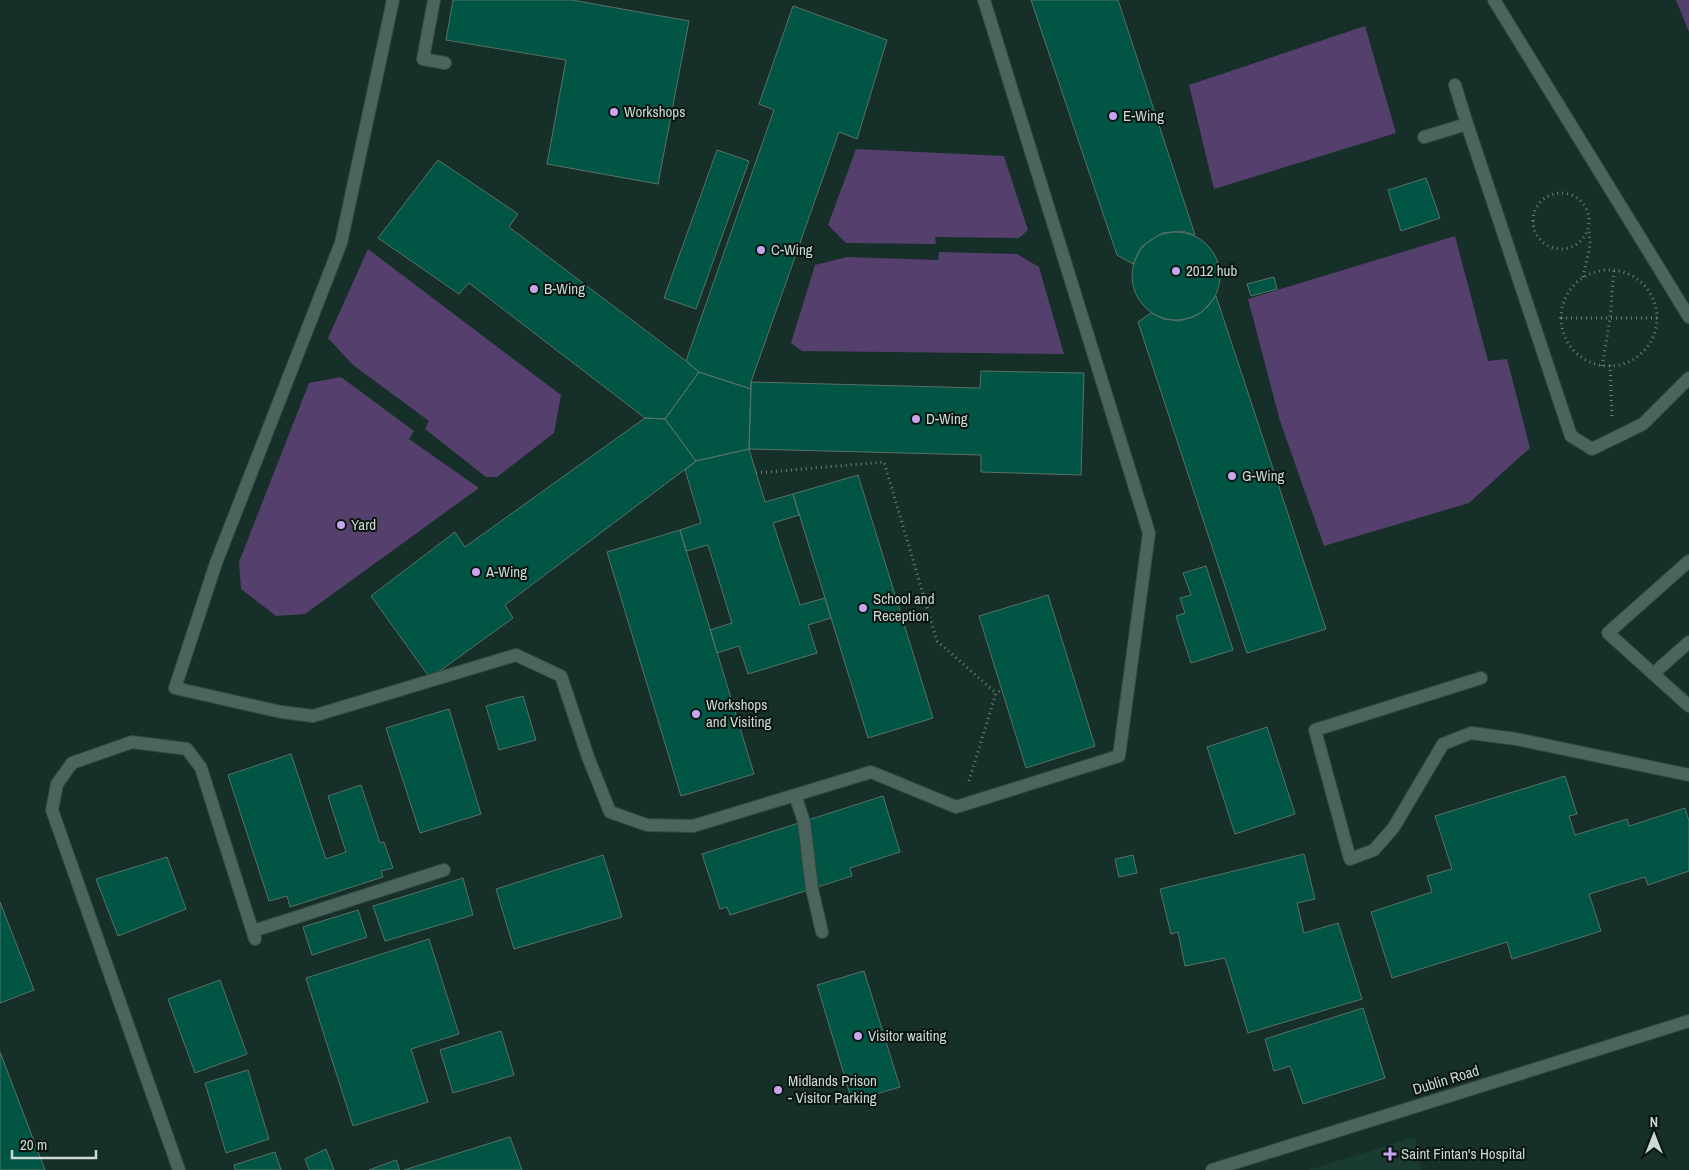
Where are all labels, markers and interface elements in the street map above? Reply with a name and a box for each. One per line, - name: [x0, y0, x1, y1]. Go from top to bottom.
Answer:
- place label: Workshops: [624, 101, 685, 122]
- place label: E-Wing: [1123, 105, 1164, 126]
- marker: Workshops: [608, 106, 620, 118]
- marker: E-Wing: [1107, 110, 1119, 122]
- place label: C-Wing: [771, 239, 813, 260]
- marker: C-Wing: [755, 244, 767, 256]
- place label: 2012 hub: [1186, 260, 1237, 281]
- marker: 2012 hub: [1170, 265, 1182, 277]
- place label: B-Wing: [544, 278, 585, 299]
- marker: B-Wing: [528, 283, 540, 295]
- place label: D-Wing: [926, 408, 968, 429]
- marker: D-Wing: [910, 413, 922, 425]
- place label: G-Wing: [1242, 465, 1285, 486]
- marker: G-Wing: [1226, 470, 1238, 482]
- place label: Yard: [351, 514, 376, 535]
- marker: Yard: [335, 519, 347, 531]
- place label: A-Wing: [485, 561, 527, 582]
- marker: A-Wing: [470, 566, 482, 578]
- place label: School and Reception: [873, 588, 935, 626]
- marker: School and Reception: [857, 602, 869, 614]
- place label: Workshops and Visiting: [706, 694, 772, 732]
- marker: Workshops and Visiting: [690, 708, 702, 720]
- place label: Visitor waiting: [868, 1025, 947, 1046]
- marker: Visitor waiting: [852, 1030, 864, 1042]
- street label: Dublin Road: [1410, 1059, 1482, 1100]
- place label: Midlands Prison - Visitor Parking: [788, 1070, 877, 1108]
- marker: Midlands Prison - Visitor Parking: [772, 1084, 784, 1096]
- north arrow: [1629, 1110, 1679, 1160]
- text: N: [1650, 1113, 1658, 1131]
- scale bar: [12, 1128, 96, 1160]
- text: 20 m: [20, 1134, 47, 1155]
- place label: Saint Fintan's Hospital: [1401, 1143, 1525, 1164]
- marker: Saint Fintan's Hospital: [1383, 1147, 1397, 1161]

